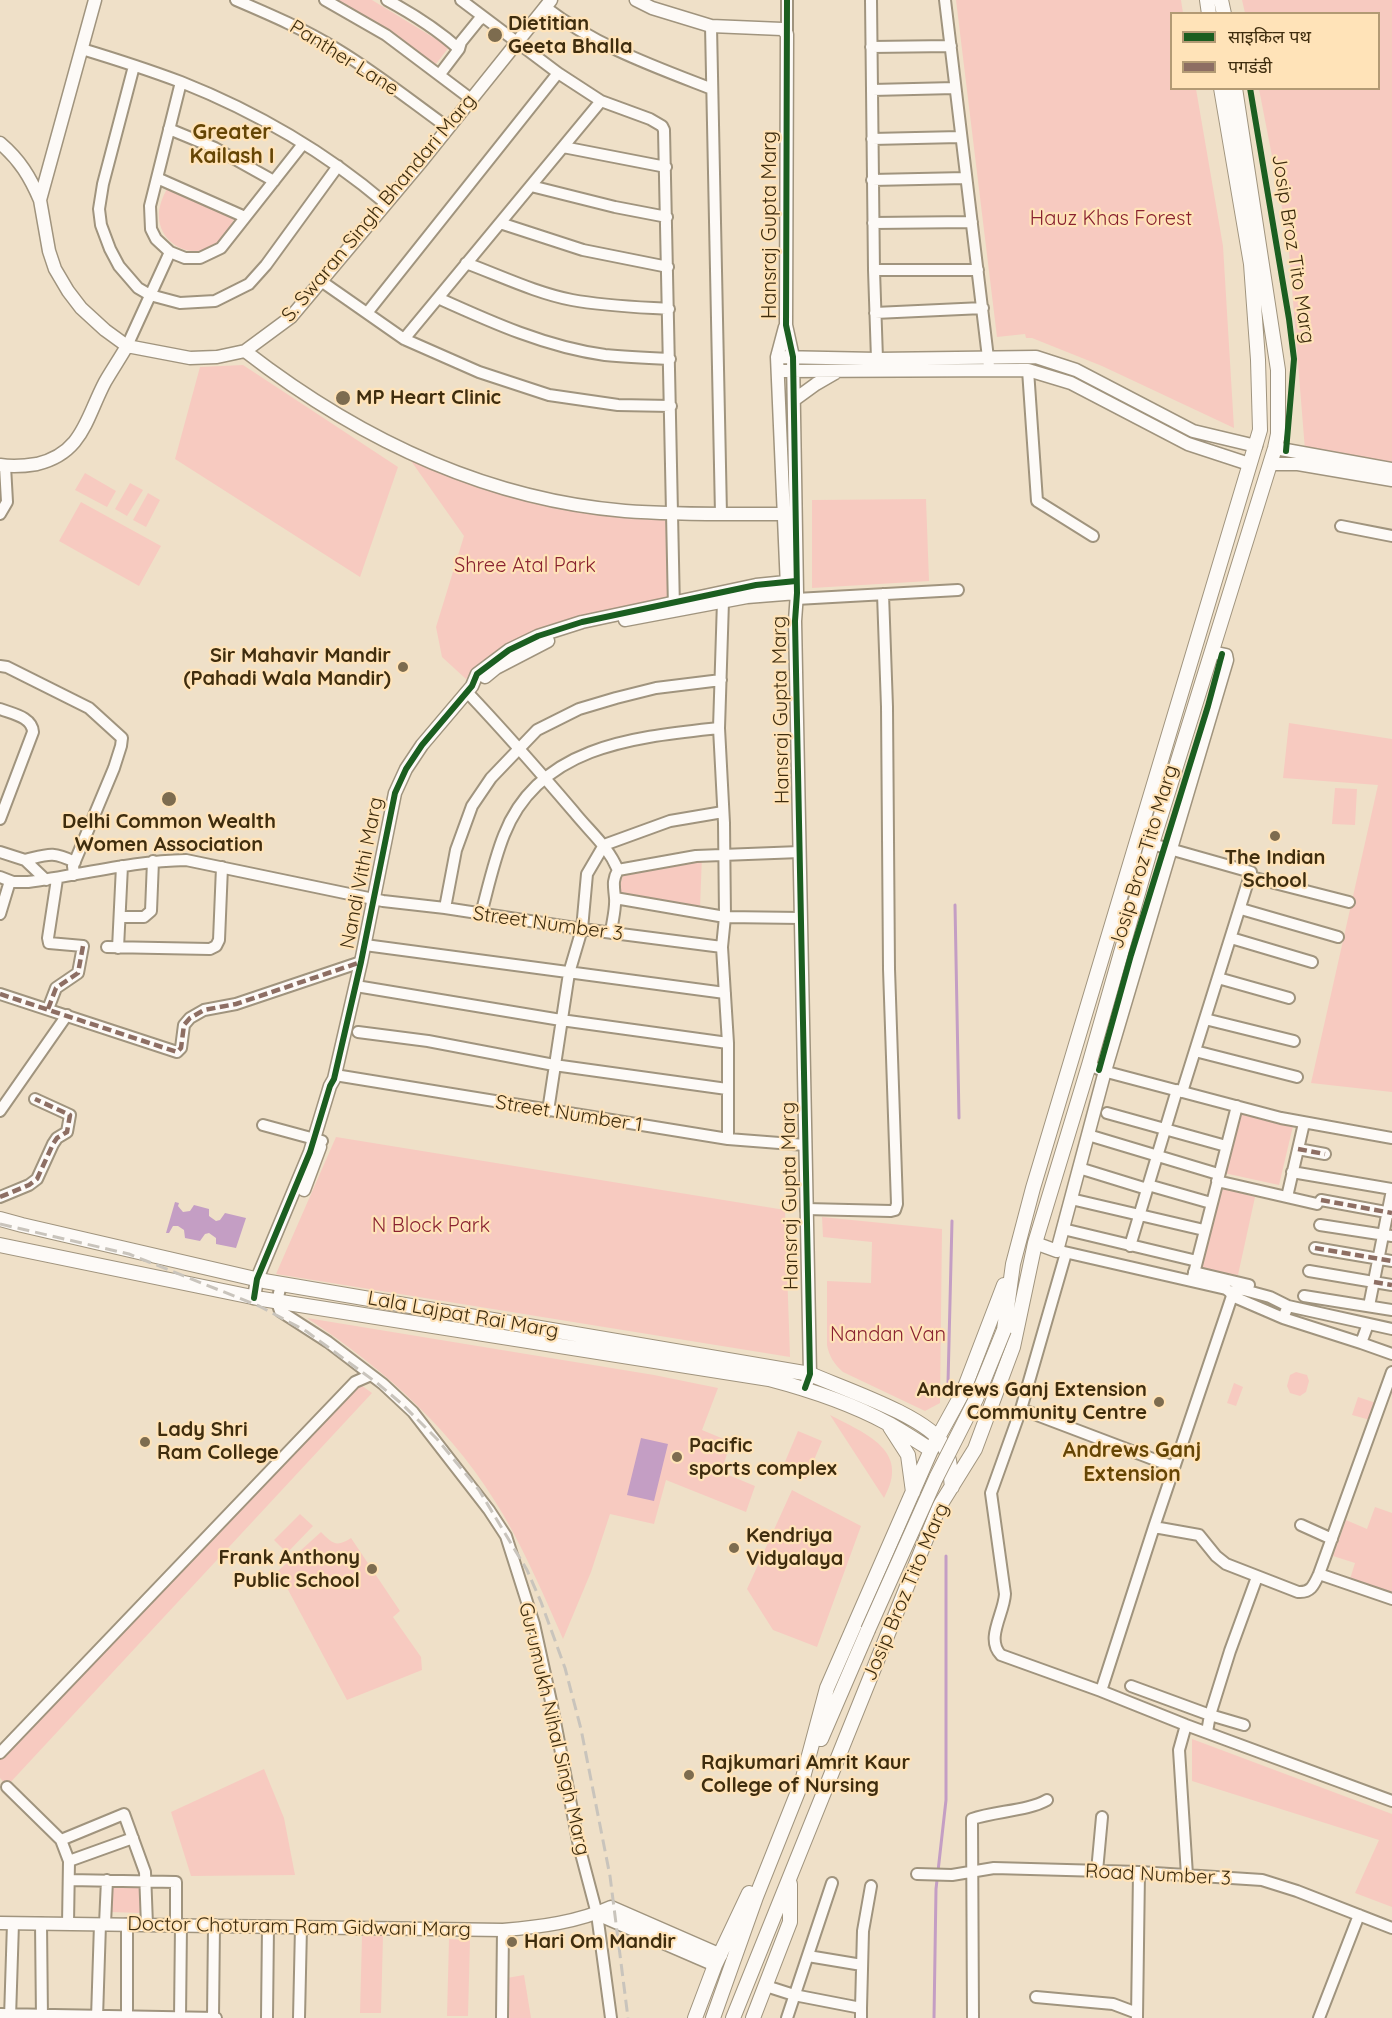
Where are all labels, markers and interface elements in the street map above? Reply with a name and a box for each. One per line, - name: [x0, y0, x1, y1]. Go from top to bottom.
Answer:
- place label: Dietitian Geeta Bhalla: [508, 12, 633, 59]
- legend: [1170, 12, 1380, 90]
- street label: Panther Lane: [285, 15, 403, 101]
- text: साइकिल पथ: [1228, 25, 1311, 48]
- marker: Dietitian Geeta Bhalla: [486, 26, 504, 44]
- text: पगडंडी: [1228, 55, 1272, 78]
- street label: S. Swaran Singh Bhandari Marg: [277, 89, 481, 327]
- district label: Greater Kailash I: [190, 120, 274, 170]
- street label: Hansraj Gupta Marg: [758, 131, 782, 319]
- street label: Josip Broz Tito Marg: [1266, 153, 1320, 345]
- park label: Hauz Khas Forest: [1030, 207, 1192, 231]
- place label: MP Heart Clinic: [356, 386, 501, 410]
- marker: MP Heart Clinic: [334, 389, 352, 407]
- park label: Shree Atal Park: [454, 554, 596, 578]
- street label: Hansraj Gupta Marg: [767, 616, 795, 804]
- place label: Sir Mahavir Mandir (Pahadi Wala Mandir): [183, 644, 391, 691]
- marker: Sir Mahavir Mandir (Pahadi Wala Mandir): [396, 660, 410, 674]
- street label: Josip Broz Tito Marg: [1105, 762, 1183, 952]
- marker: Delhi Common Wealth Women Association: [160, 790, 178, 808]
- street label: Nandi Vithi Marg: [336, 795, 388, 951]
- place label: Delhi Common Wealth Women Association: [62, 810, 276, 857]
- marker: The Indian School: [1268, 829, 1282, 843]
- place label: The Indian School: [1225, 846, 1325, 893]
- street label: Street Number 3: [471, 902, 625, 946]
- street label: Street Number 1: [494, 1091, 644, 1137]
- street label: Hansraj Gupta Marg: [776, 1102, 804, 1290]
- park label: N Block Park: [372, 1214, 490, 1238]
- street label: Lala Lajpat Rai Marg: [366, 1286, 560, 1344]
- park label: Nandan Van: [830, 1323, 946, 1347]
- place label: Andrews Ganj Extension Community Centre: [917, 1378, 1147, 1425]
- marker: Andrews Ganj Extension Community Centre: [1152, 1395, 1166, 1409]
- place label: Lady Shri Ram College: [157, 1418, 279, 1465]
- place label: Pacific sports complex: [689, 1434, 837, 1481]
- marker: Lady Shri Ram College: [138, 1435, 152, 1449]
- district label: Andrews Ganj Extension: [1063, 1438, 1201, 1488]
- marker: Pacific sports complex: [670, 1450, 684, 1464]
- street label: Josip Broz Tito Marg: [858, 1499, 954, 1685]
- place label: Kendriya Vidyalaya: [746, 1524, 843, 1571]
- marker: Kendriya Vidyalaya: [727, 1541, 741, 1555]
- place label: Frank Anthony Public School: [218, 1546, 360, 1593]
- marker: Frank Anthony Public School: [365, 1562, 379, 1576]
- street label: Gurumukh Nihal Singh Marg: [513, 1600, 595, 1858]
- place label: Rajkumari Amrit Kaur College of Nursing: [701, 1751, 910, 1798]
- marker: Rajkumari Amrit Kaur College of Nursing: [682, 1768, 696, 1782]
- street label: Road Number 3: [1084, 1859, 1232, 1891]
- street label: Doctor Choturam Ram Gidwani Marg: [127, 1912, 471, 1942]
- place label: Hari Om Mandir: [524, 1930, 676, 1954]
- marker: Hari Om Mandir: [505, 1935, 519, 1949]

